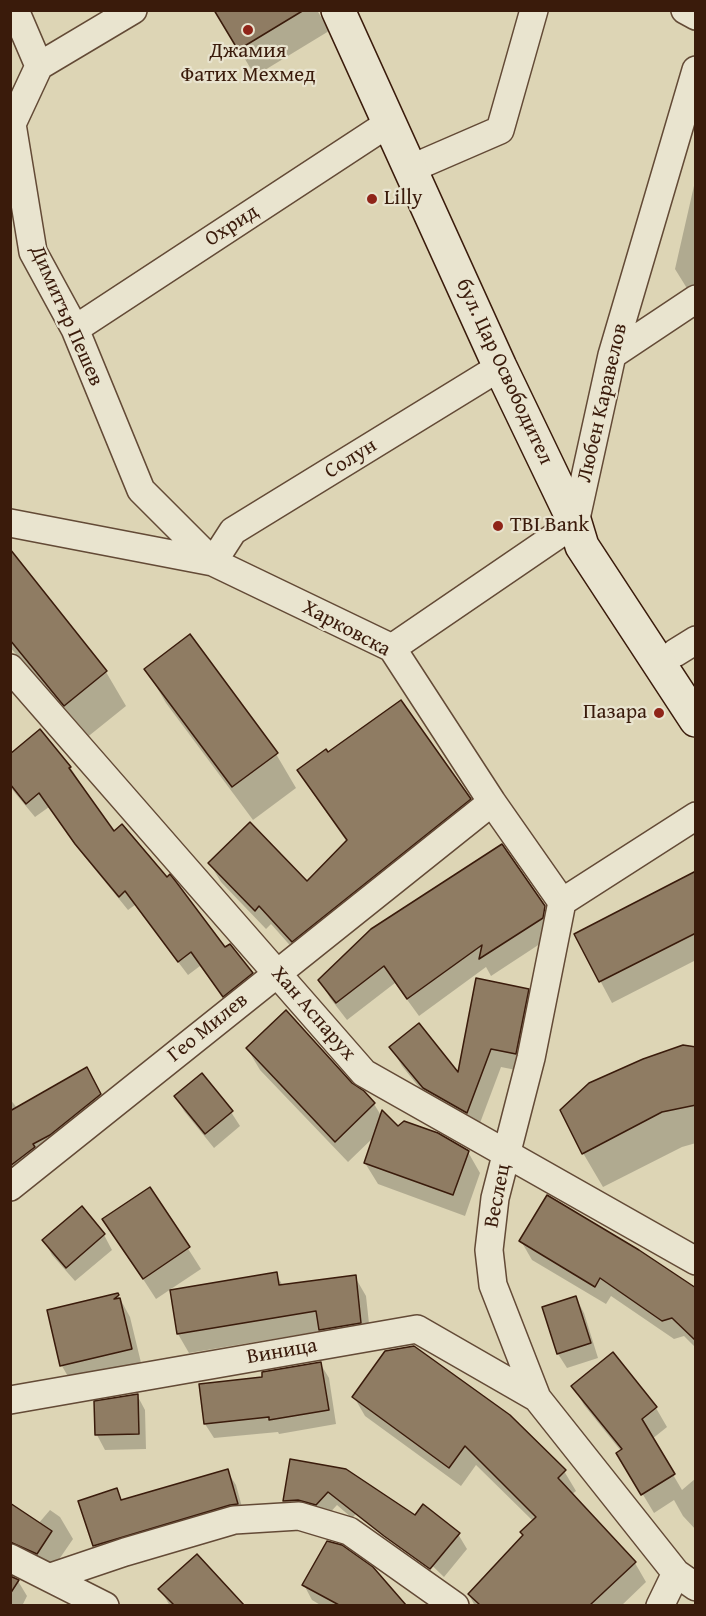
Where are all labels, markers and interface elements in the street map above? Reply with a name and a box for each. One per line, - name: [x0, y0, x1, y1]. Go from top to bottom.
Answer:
- marker: Джамия Фатих Мехмед: [241, 23, 255, 37]
- place label: Джамия Фатих Мехмед: [181, 39, 315, 89]
- place label: Lilly: [384, 186, 422, 212]
- marker: Lilly: [365, 192, 379, 206]
- street label: Охрид: [201, 199, 263, 253]
- street label: Димитър Пешев: [24, 242, 108, 390]
- street label: бул. Цар Освободител: [450, 275, 558, 469]
- street label: Любен Kаравелов: [572, 321, 634, 485]
- street label: Солун: [320, 433, 382, 485]
- place label: TBI Bank: [510, 513, 589, 539]
- marker: TBI Bank: [491, 519, 505, 533]
- street label: Харковска: [297, 595, 395, 663]
- place label: Пазара: [583, 700, 647, 726]
- marker: Пазара: [652, 706, 666, 720]
- street label: Хан Аспарух: [265, 962, 361, 1066]
- street label: Гео Милев: [163, 988, 253, 1068]
- street label: Веслец: [479, 1162, 517, 1230]
- street label: Виница: [245, 1333, 319, 1371]

